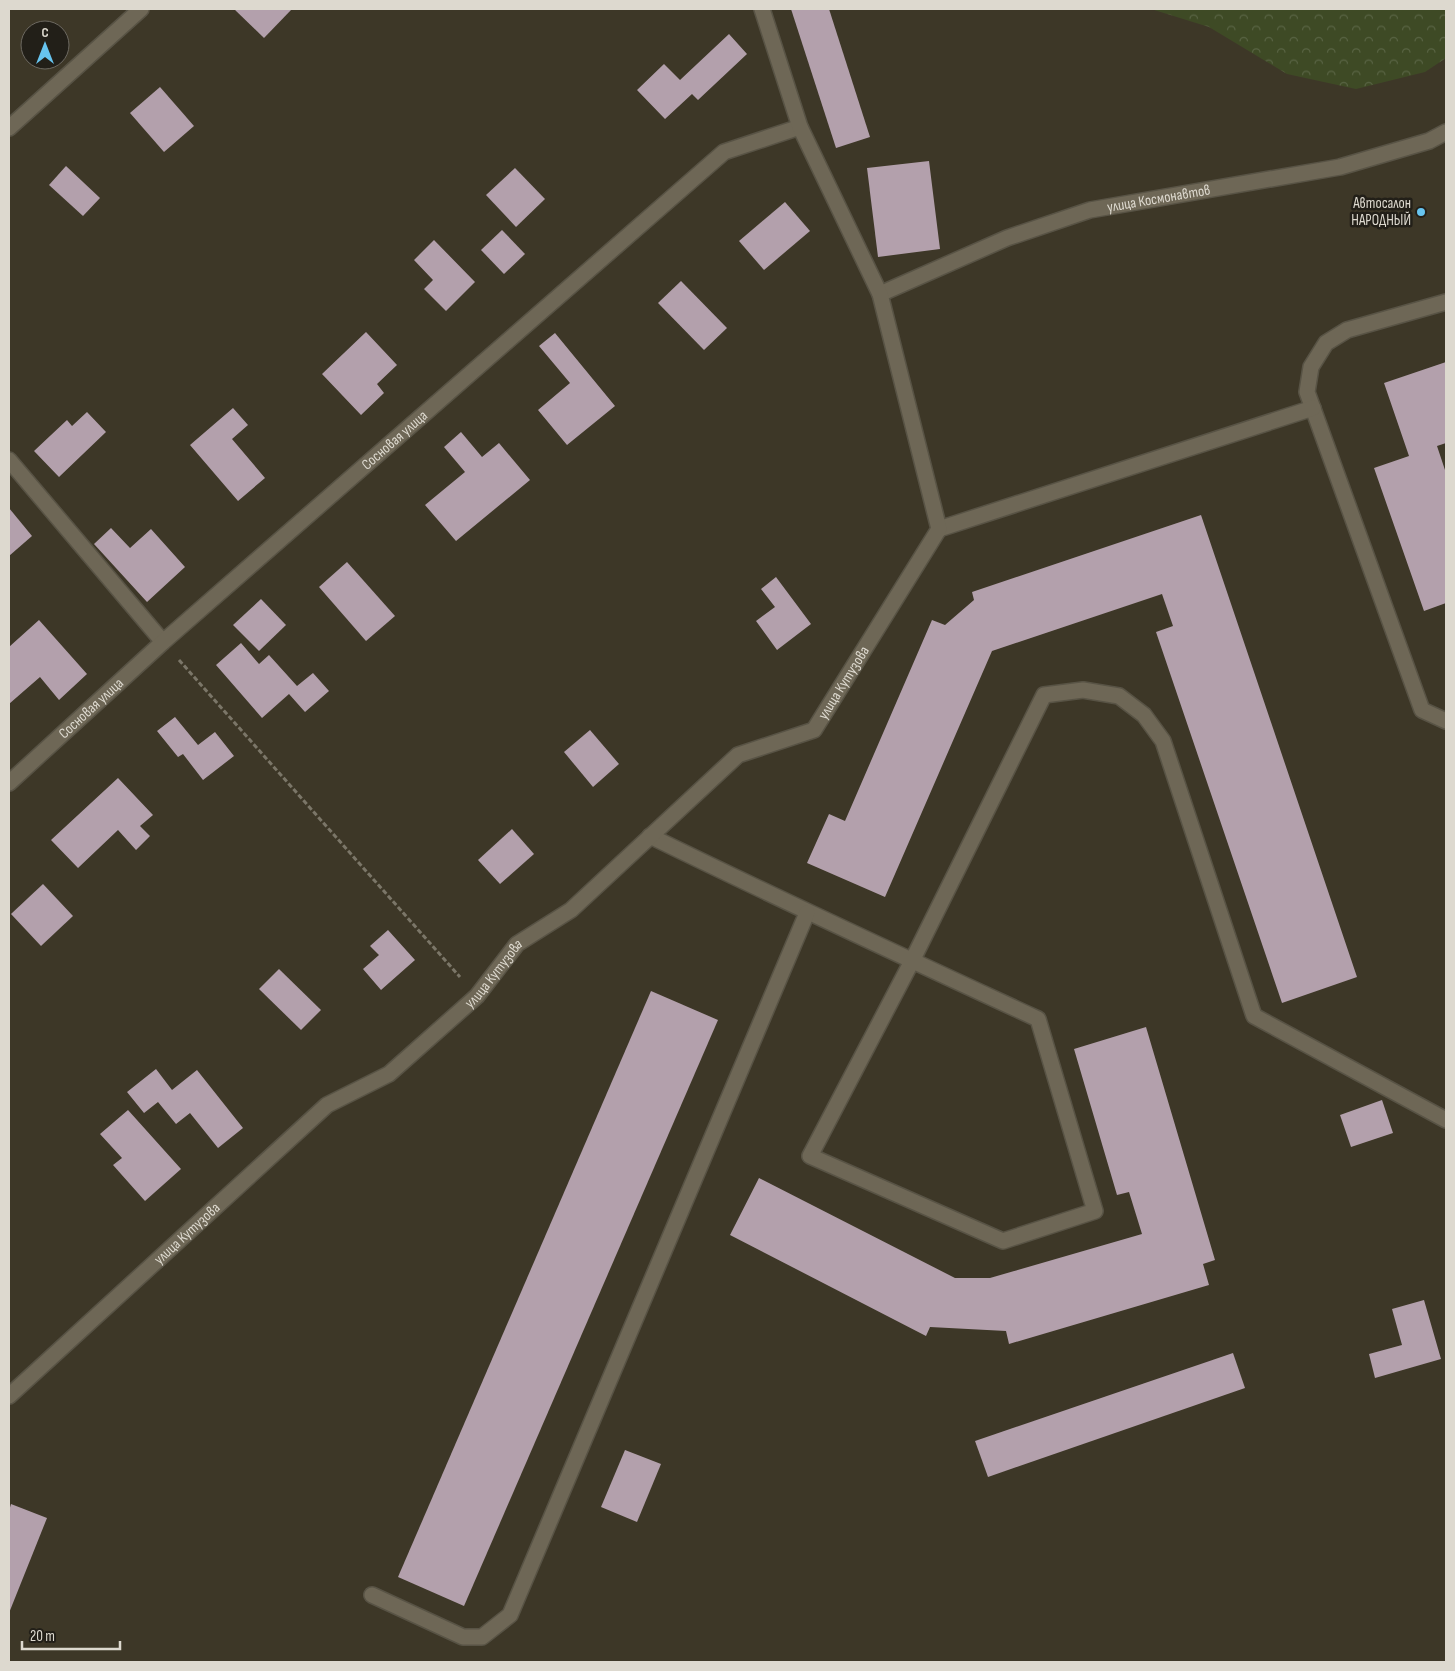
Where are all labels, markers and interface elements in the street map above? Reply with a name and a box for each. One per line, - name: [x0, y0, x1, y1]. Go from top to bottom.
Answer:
- north arrow: [20, 20, 70, 70]
- text: С: [41, 24, 49, 41]
- street label: улица Космонавтов: [1106, 180, 1212, 217]
- place label: Автосалон НАРОДНЫЙ: [1351, 194, 1411, 230]
- marker: Автосалон НАРОДНЫЙ: [1415, 206, 1427, 218]
- street label: Сосновая улица: [358, 406, 432, 474]
- street label: улица Кутузова: [814, 642, 874, 723]
- street label: Сосновая улица: [55, 674, 128, 743]
- street label: улица Кутузова: [461, 934, 526, 1012]
- street label: улица Кутузова: [150, 1198, 224, 1269]
- scale bar: [22, 1618, 120, 1650]
- text: 20 m: [30, 1627, 55, 1646]

